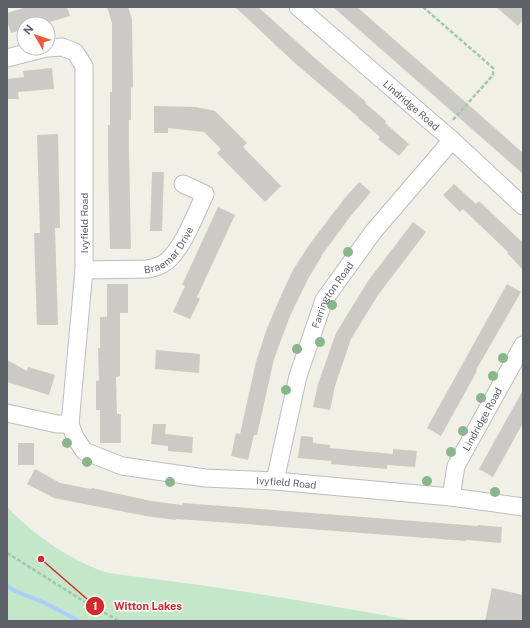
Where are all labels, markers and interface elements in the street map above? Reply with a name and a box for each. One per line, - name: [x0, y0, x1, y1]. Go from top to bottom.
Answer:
- north arrow: [16, 16, 56, 56]
- text: N: [21, 23, 36, 37]
- street label: Lindridge Road: [381, 78, 442, 133]
- street label: Ivyfield Road: [78, 193, 90, 253]
- street label: Braemar Drive: [143, 224, 195, 275]
- street label: Farrington Road: [309, 259, 356, 330]
- street label: Lindridge Road: [460, 385, 504, 453]
- street label: Ivyfield Road: [256, 474, 317, 491]
- callout: Witton Lakes: [85, 595, 190, 618]
- text: 1: [92, 599, 98, 613]
- text: Witton Lakes: [114, 600, 182, 612]

